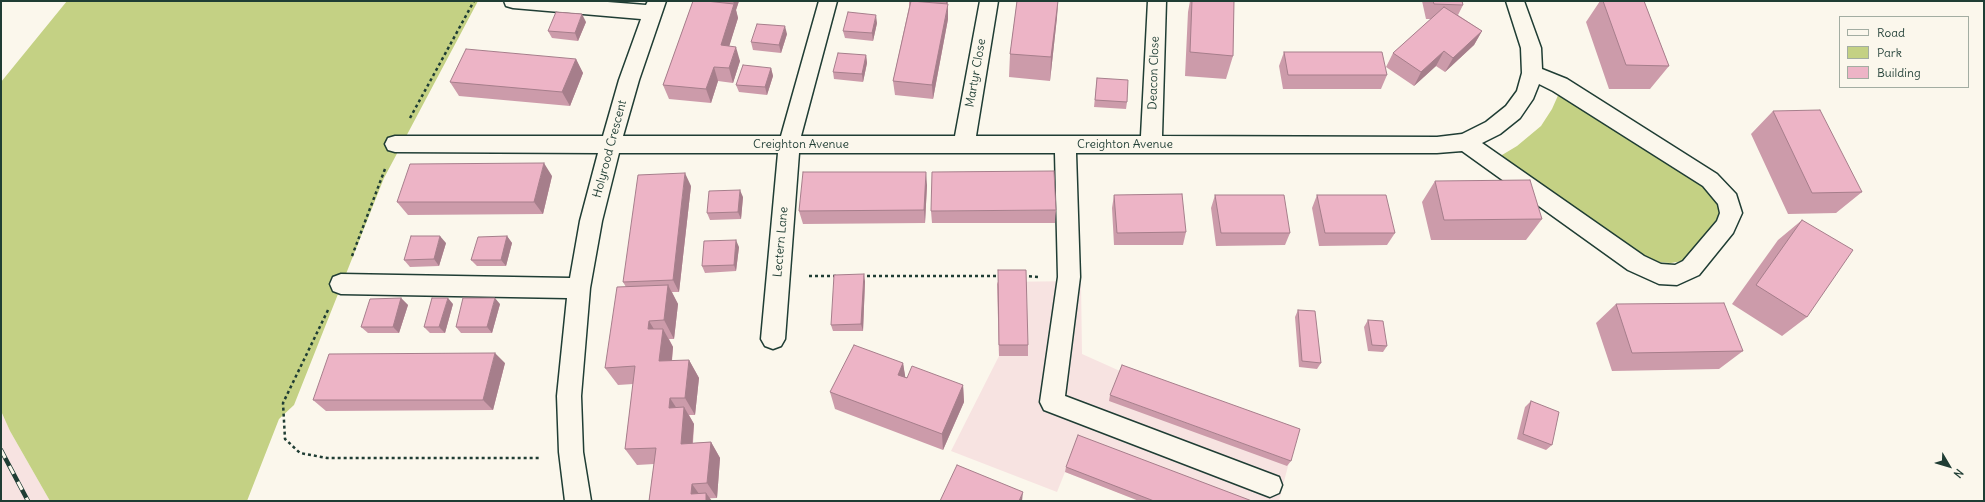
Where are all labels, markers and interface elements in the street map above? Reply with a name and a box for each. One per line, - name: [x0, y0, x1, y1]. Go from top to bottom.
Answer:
- legend: [1839, 16, 1969, 88]
- text: Road: [1877, 25, 1905, 40]
- street label: Deacon Close: [1146, 36, 1162, 110]
- street label: Martyr Close: [963, 38, 989, 108]
- text: Park: [1877, 45, 1902, 60]
- text: Building: [1877, 65, 1921, 80]
- street label: Holyrood Crescent: [590, 99, 630, 199]
- street label: Creighton Avenue: [753, 138, 849, 152]
- street label: Creighton Avenue: [1077, 138, 1173, 152]
- street label: Lectern Lane: [771, 206, 791, 278]
- north arrow: [1929, 446, 1969, 486]
- text: N: [1951, 466, 1966, 481]

